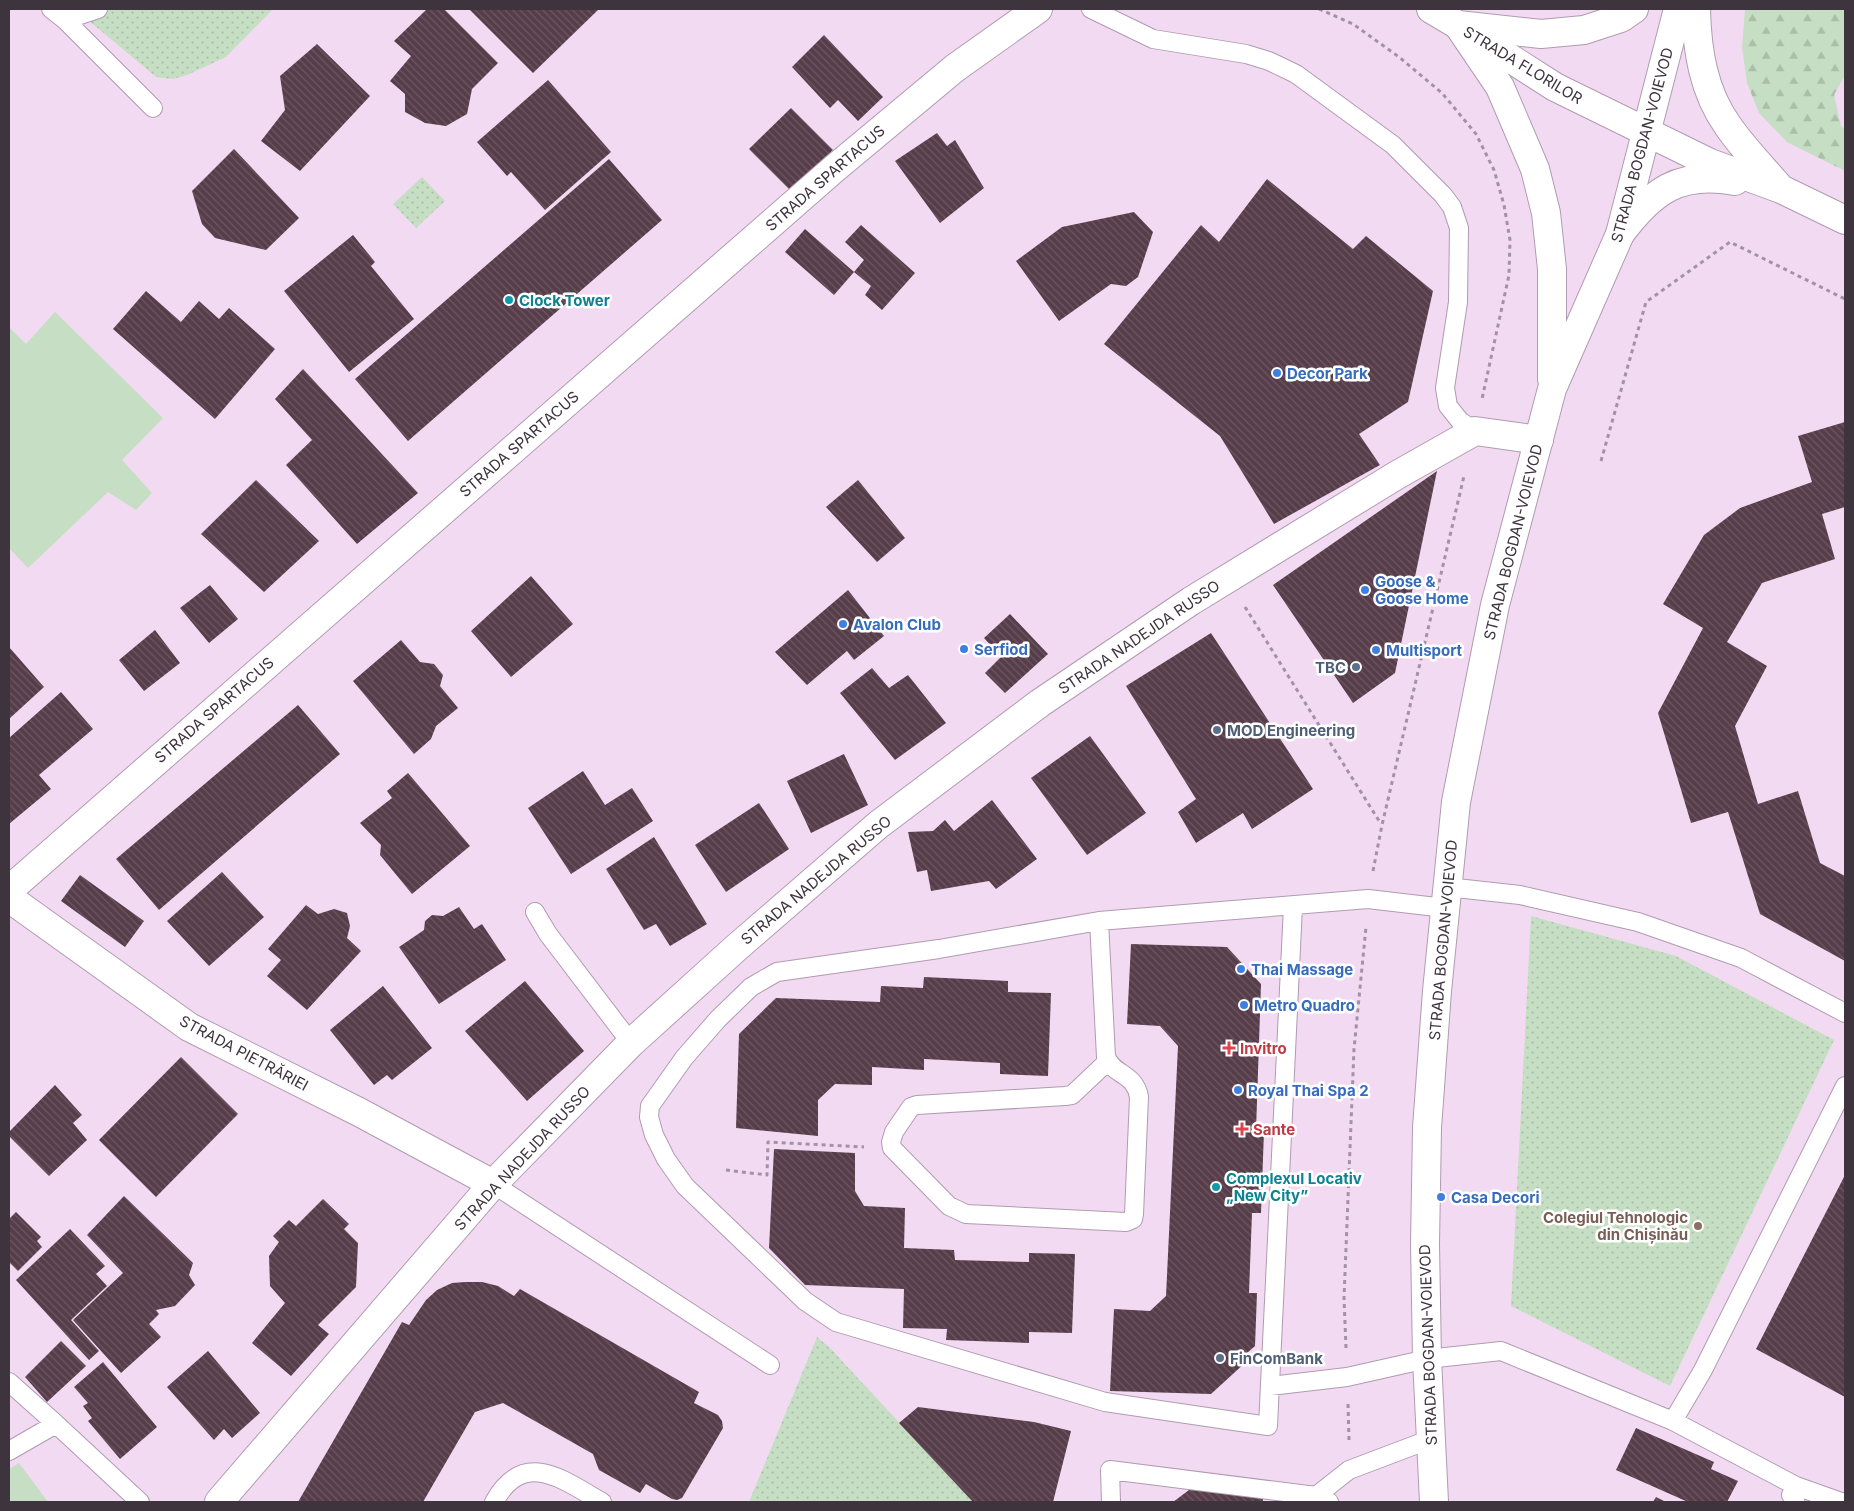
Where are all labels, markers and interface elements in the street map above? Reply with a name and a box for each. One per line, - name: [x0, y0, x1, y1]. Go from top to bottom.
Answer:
- street label: STRADA FLORILOR: [1460, 22, 1586, 108]
- street label: STRADA BOGDAN-VOIEVOD: [1607, 45, 1677, 245]
- street label: STRADA SPARTACUS: [761, 121, 889, 235]
- place label: Clock Tower: [519, 291, 610, 310]
- marker: Clock Tower: [503, 294, 515, 306]
- place label: Decor Park: [1287, 364, 1368, 383]
- marker: Decor Park: [1271, 367, 1283, 379]
- street label: STRADA SPARTACUS: [455, 387, 583, 501]
- street label: STRADA BOGDAN-VOIEVOD: [1479, 442, 1547, 642]
- place label: Goose & Goose Home: [1375, 572, 1469, 608]
- street label: STRADA NADEJDA RUSSO: [1055, 576, 1223, 698]
- marker: Goose & Goose Home: [1359, 584, 1371, 596]
- place label: Avalon Club: [853, 615, 941, 634]
- marker: Avalon Club: [837, 618, 849, 630]
- place label: Serfiod: [974, 640, 1028, 659]
- place label: Multisport: [1386, 641, 1463, 660]
- marker: Serfiod: [958, 643, 970, 655]
- marker: Multisport: [1370, 644, 1382, 656]
- street label: STRADA SPARTACUS: [150, 653, 278, 767]
- place label: TBC: [1315, 658, 1346, 677]
- marker: TBC: [1350, 661, 1362, 673]
- place label: MOD Engineering: [1227, 721, 1355, 740]
- marker: MOD Engineering: [1211, 724, 1223, 736]
- street label: STRADA NADEJDA RUSSO: [737, 811, 895, 949]
- street label: STRADA BOGDAN-VOIEVOD: [1425, 839, 1461, 1041]
- place label: Thai Massage: [1251, 960, 1353, 979]
- marker: Thai Massage: [1235, 963, 1247, 975]
- place label: Metro Quadro: [1254, 996, 1355, 1015]
- marker: Metro Quadro: [1238, 999, 1250, 1011]
- street label: STRADA PIETRĂRIEI: [176, 1011, 312, 1095]
- place label: Invitro: [1240, 1039, 1287, 1058]
- marker: Invitro: [1222, 1041, 1236, 1055]
- place label: Royal Thai Spa 2: [1248, 1081, 1369, 1100]
- street label: STRADA NADEJDA RUSSO: [450, 1082, 594, 1234]
- marker: Royal Thai Spa 2: [1232, 1084, 1244, 1096]
- place label: Sante: [1253, 1120, 1295, 1139]
- marker: Sante: [1235, 1122, 1249, 1136]
- place label: Complexul Locativ „New City”: [1226, 1169, 1362, 1205]
- marker: Complexul Locativ „New City”: [1210, 1181, 1222, 1193]
- place label: Casa Decori: [1451, 1188, 1540, 1207]
- marker: Casa Decori: [1435, 1191, 1447, 1203]
- place label: Colegiul Tehnologic din Chișinău: [1543, 1208, 1688, 1244]
- marker: Colegiul Tehnologic din Chișinău: [1692, 1220, 1704, 1232]
- street label: STRADA BOGDAN-VOIEVOD: [1415, 1244, 1441, 1446]
- place label: FinComBank: [1230, 1349, 1323, 1368]
- marker: FinComBank: [1214, 1352, 1226, 1364]

